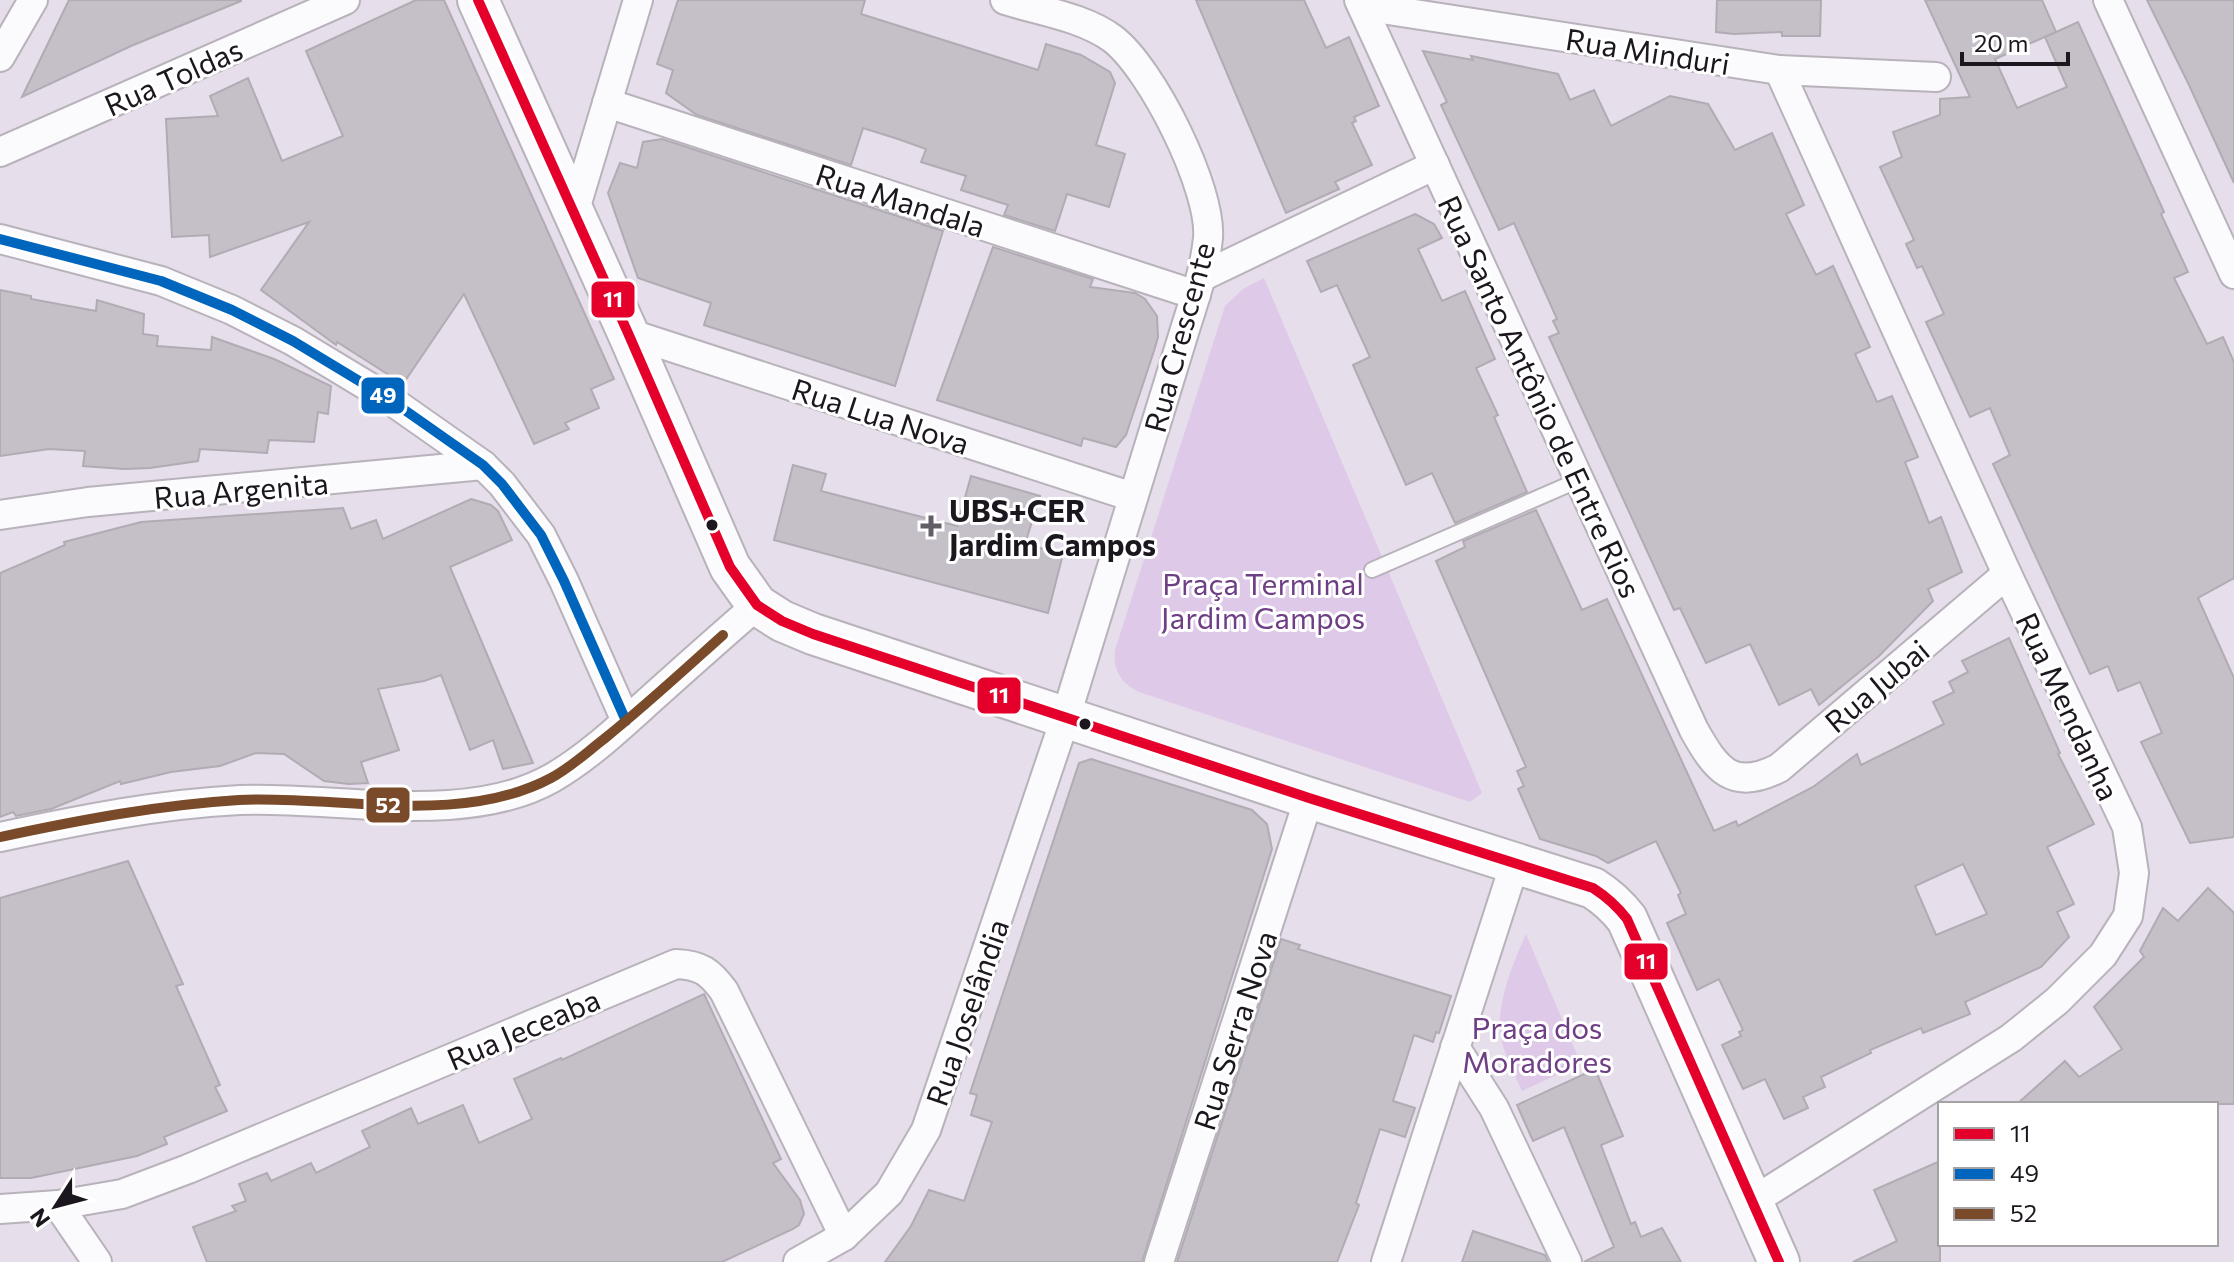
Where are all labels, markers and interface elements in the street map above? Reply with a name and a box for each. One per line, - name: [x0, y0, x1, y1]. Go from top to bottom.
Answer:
- scale bar: [1962, 16, 2068, 66]
- street label: Rua Minduri: [1563, 19, 1733, 81]
- text: 20 m: [1974, 28, 2028, 57]
- street label: Rua Toldas: [98, 29, 248, 123]
- street label: Rua Mandala: [812, 154, 990, 244]
- street label: Rua Santo Antônio de Entre Rios: [1431, 189, 1651, 603]
- street label: Rua Crescente: [1135, 238, 1221, 436]
- line badge: 11: [590, 280, 636, 319]
- text: 11: [603, 285, 623, 312]
- street label: Rua Lua Nova: [788, 369, 974, 461]
- line badge: 49: [360, 376, 406, 415]
- text: 49: [369, 381, 397, 408]
- street label: Rua Argenita: [152, 463, 330, 515]
- place label: UBS+CER Jardim Campos: [949, 491, 1156, 562]
- marker: UBS+CER Jardim Campos: [920, 515, 942, 537]
- unlabelled marker: [704, 517, 720, 533]
- park label: Praça Terminal Jardim Campos: [1161, 564, 1365, 635]
- street label: Rua Mendanha: [2009, 606, 2129, 806]
- street label: Rua Jubai: [1816, 631, 1936, 739]
- line badge: 11: [976, 676, 1022, 715]
- text: 11: [989, 681, 1009, 708]
- unlabelled marker: [1077, 716, 1093, 732]
- line badge: 52: [365, 786, 411, 824]
- text: 52: [375, 791, 401, 818]
- street label: Rua Joselândia: [917, 914, 1015, 1110]
- street label: Rua Serra Nova: [1184, 926, 1284, 1134]
- line badge: 11: [1623, 942, 1669, 981]
- text: 11: [1636, 947, 1656, 974]
- street label: Rua Jeceaba: [441, 979, 605, 1077]
- park label: Praça dos Moradores: [1462, 1008, 1612, 1079]
- legend: [1938, 1102, 2218, 1246]
- text: 11: [2010, 1118, 2031, 1147]
- text: 49: [2010, 1158, 2039, 1187]
- north arrow: [16, 1166, 96, 1246]
- text: 52: [2010, 1198, 2037, 1227]
- text: N: [24, 1203, 55, 1233]

